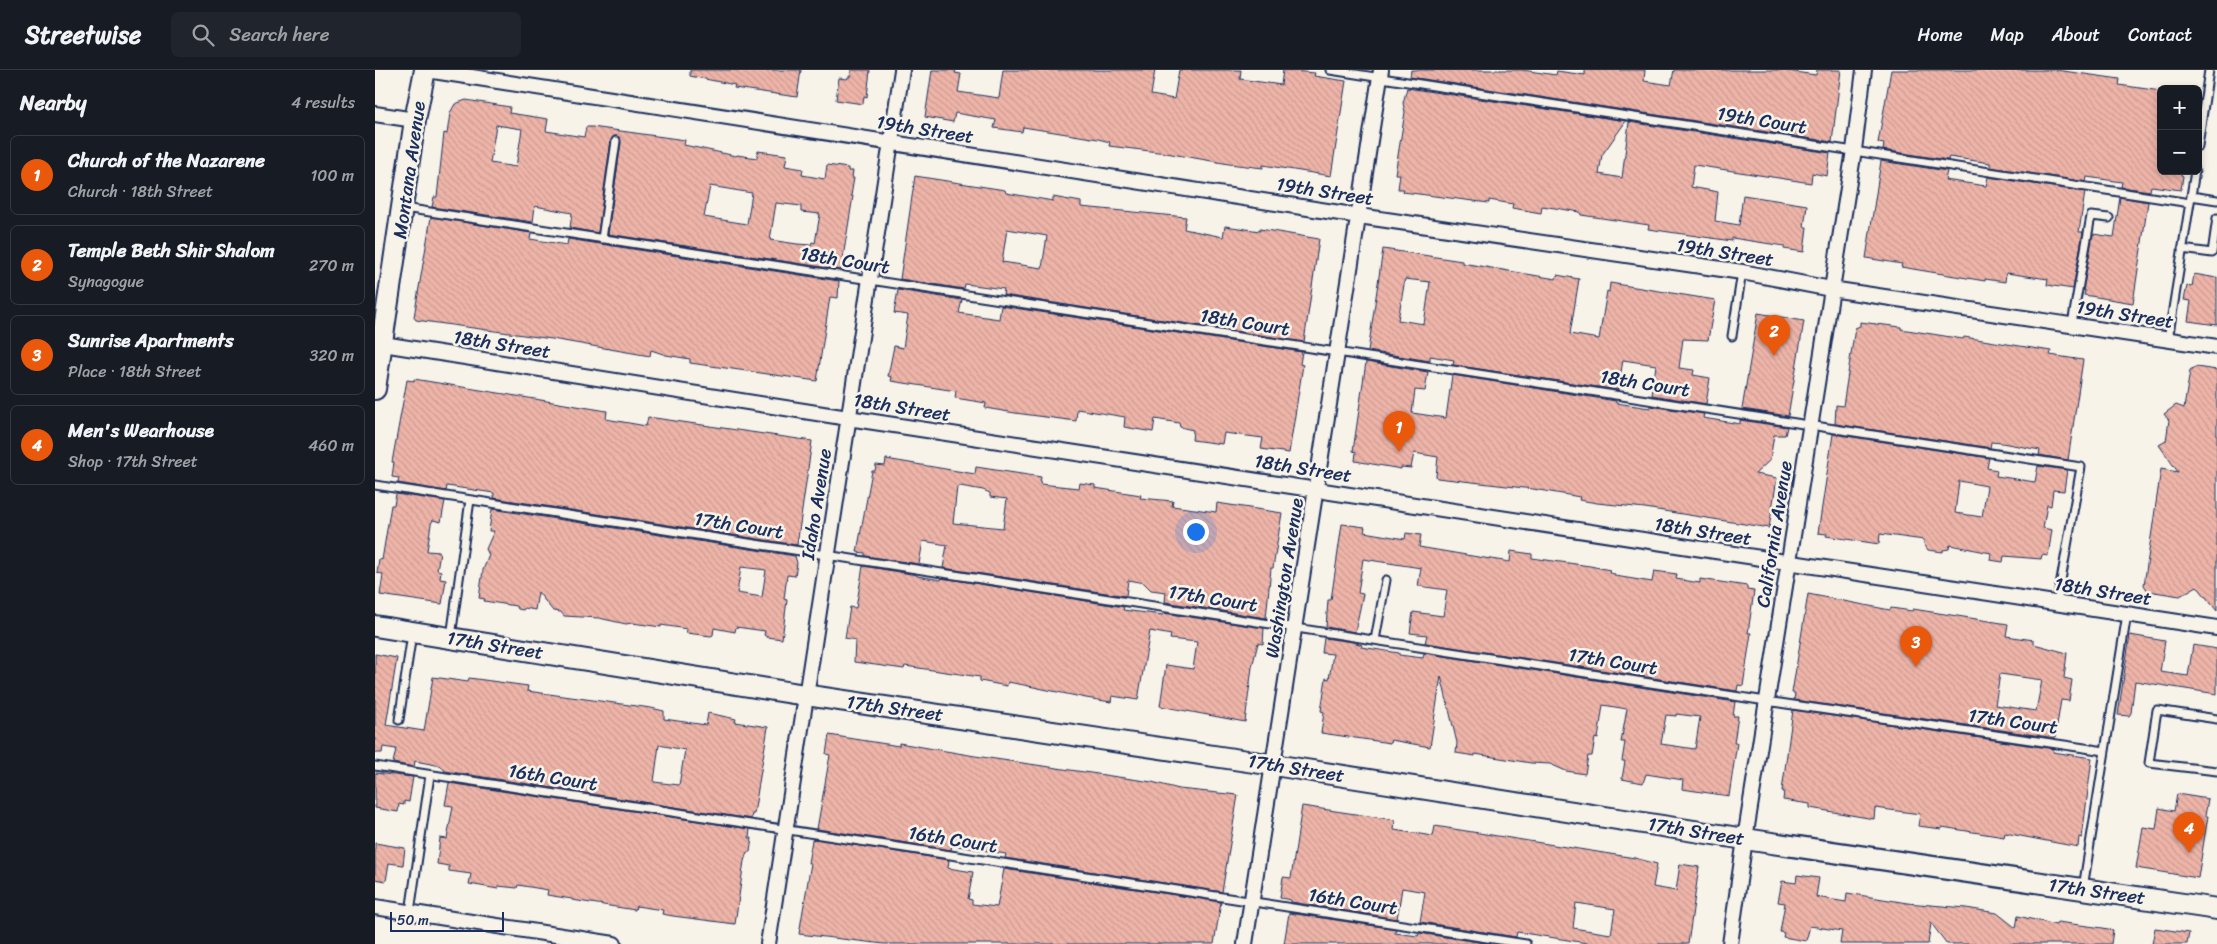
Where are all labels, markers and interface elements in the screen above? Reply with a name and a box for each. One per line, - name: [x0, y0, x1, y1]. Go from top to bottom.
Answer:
- search box: [171, 12, 521, 57]
- text: Streetwise: [25, 14, 141, 56]
- text: Search here: [229, 18, 329, 51]
- text: Home: [1918, 19, 1963, 51]
- text: Map: [1991, 19, 2024, 51]
- text: About: [2052, 19, 2100, 51]
- text: Contact: [2128, 19, 2192, 51]
- icon: search: [189, 21, 217, 49]
- text: Nearby: [20, 84, 86, 122]
- map controls: [2157, 85, 2202, 175]
- button: +: [2157, 85, 2202, 130]
- text: 4 results: [291, 88, 355, 117]
- street label: 19th Court: [1715, 97, 1809, 143]
- street label: Montana Avenue: [383, 99, 435, 241]
- street label: 19th Street: [874, 105, 976, 153]
- button: −: [2157, 130, 2202, 175]
- text: Church of the Nazarene: [68, 144, 265, 177]
- text: 1: [34, 161, 40, 190]
- text: 100 m: [310, 161, 354, 190]
- street label: 19th Street: [1274, 167, 1376, 215]
- text: Church · 18th Street: [68, 177, 213, 206]
- street label: 19th Street: [1674, 228, 1776, 276]
- text: Temple Beth Shir Shalom: [68, 234, 275, 267]
- street label: 18th Court: [798, 237, 892, 283]
- text: 2: [32, 251, 42, 280]
- text: 270 m: [309, 251, 354, 280]
- text: Synagogue: [68, 267, 144, 296]
- street label: 19th Street: [2074, 290, 2176, 338]
- street label: 18th Court: [1198, 299, 1292, 345]
- pin: 2: [1758, 315, 1790, 356]
- street label: 18th Street: [451, 320, 553, 368]
- text: Sunrise Apartments: [68, 324, 234, 357]
- text: 3: [33, 341, 41, 370]
- text: 320 m: [309, 341, 354, 370]
- text: Place · 18th Street: [68, 357, 202, 386]
- street label: 18th Court: [1598, 360, 1692, 406]
- street label: 18th Street: [851, 383, 953, 431]
- pin: 1: [1383, 411, 1415, 452]
- text: Men's Wearhouse: [68, 414, 214, 447]
- text: 4: [32, 431, 42, 460]
- text: 460 m: [308, 431, 354, 460]
- street label: 18th Street: [1252, 444, 1354, 492]
- street label: Idaho Avenue: [791, 446, 841, 563]
- text: Shop · 17th Street: [68, 447, 198, 476]
- street label: California Avenue: [1746, 458, 1802, 610]
- street label: Washington Avenue: [1255, 496, 1313, 660]
- street label: 17th Court: [692, 502, 786, 548]
- street label: 18th Street: [1652, 507, 1754, 555]
- your location: [1183, 519, 1209, 545]
- street label: 18th Street: [2052, 567, 2154, 615]
- street label: 17th Court: [1166, 575, 1260, 621]
- street label: 17th Street: [444, 621, 546, 669]
- pin: 3: [1900, 626, 1932, 667]
- street label: 17th Court: [1566, 638, 1660, 684]
- street label: 17th Street: [844, 685, 946, 731]
- street label: 17th Court: [1966, 698, 2060, 744]
- street label: 17th Street: [1245, 744, 1347, 792]
- street label: 16th Court: [506, 754, 600, 800]
- street label: 17th Street: [1645, 807, 1747, 855]
- pin: 4: [2173, 812, 2205, 853]
- street label: 16th Court: [906, 816, 1000, 862]
- street label: 17th Street: [2046, 868, 2148, 914]
- street label: 16th Court: [1306, 878, 1400, 924]
- text: 50 m: [397, 908, 429, 933]
- scale bar: [390, 909, 504, 932]

